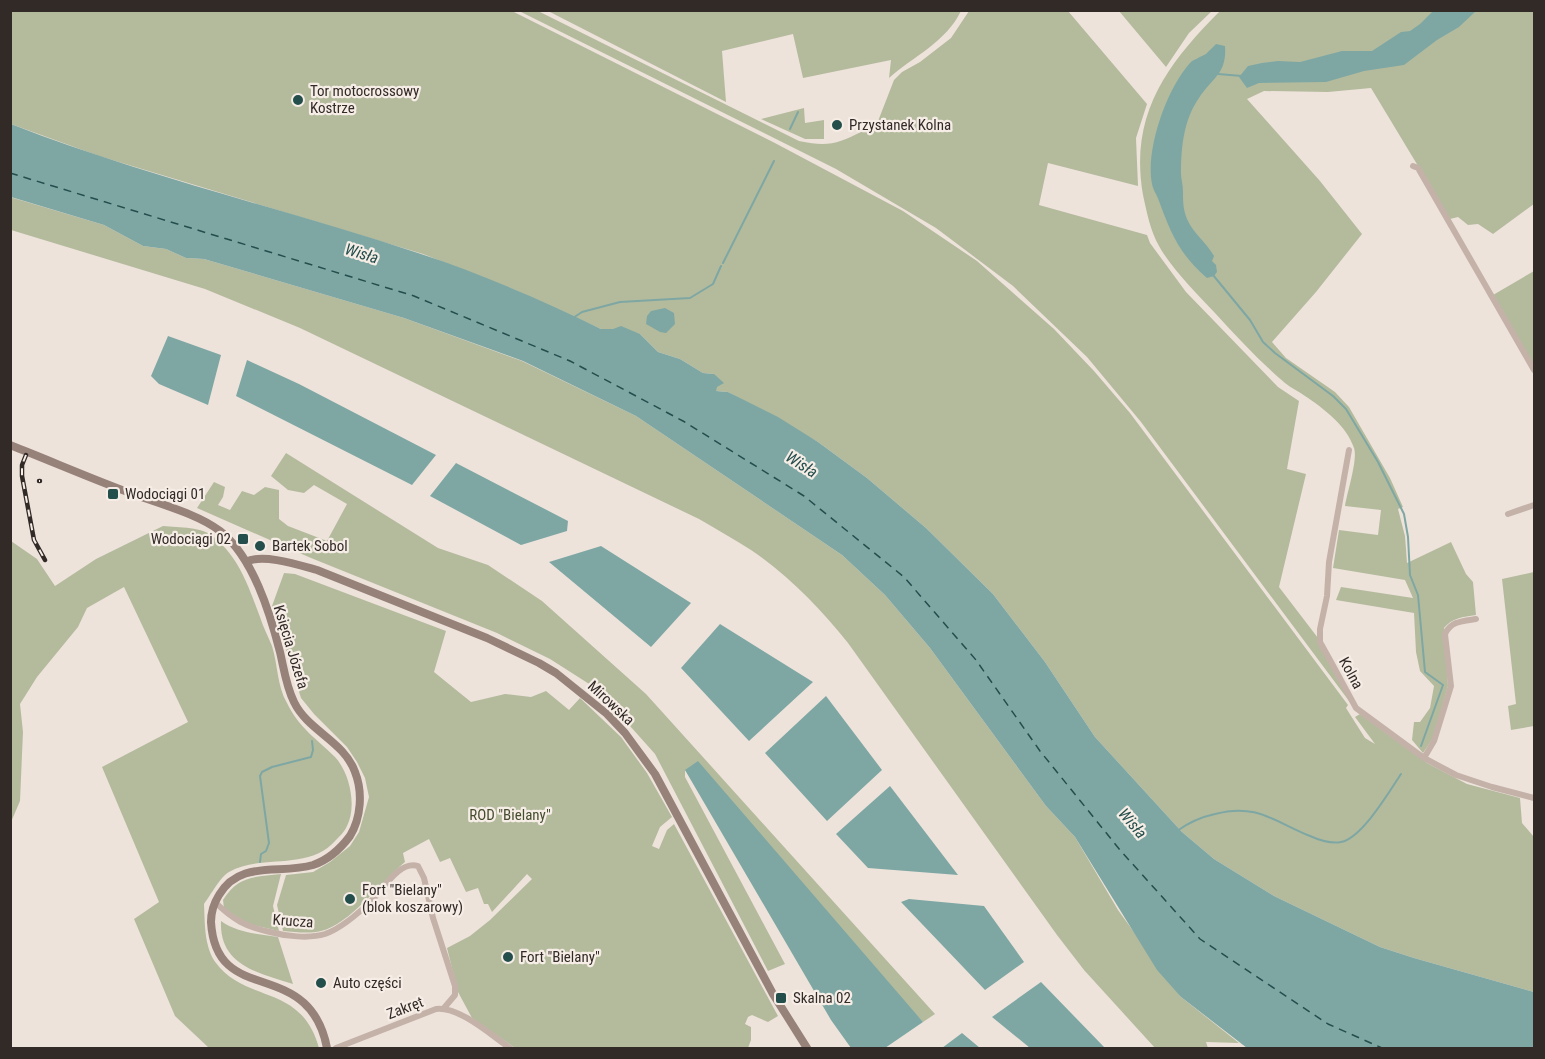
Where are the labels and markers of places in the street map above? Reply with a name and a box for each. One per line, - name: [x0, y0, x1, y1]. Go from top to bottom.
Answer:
- place label: Tor motocrossowy Kostrze: [310, 82, 419, 117]
- marker: Tor motocrossowy Kostrze: [291, 93, 305, 107]
- place label: Przystanek Kolna: [849, 116, 951, 134]
- marker: Przystanek Kolna: [830, 118, 844, 132]
- place label: Wodociągi 01: [125, 485, 205, 503]
- marker: Wodociągi 01: [106, 487, 120, 501]
- place label: Wodociągi 02: [151, 530, 231, 548]
- marker: Wodociągi 02: [236, 532, 250, 546]
- place label: Bartek Sobol: [272, 537, 348, 555]
- marker: Bartek Sobol: [253, 539, 267, 553]
- place label: Fort "Bielany" (blok koszarowy): [362, 881, 463, 916]
- marker: Fort "Bielany" (blok koszarowy): [343, 892, 357, 906]
- place label: Fort "Bielany": [520, 948, 600, 966]
- marker: Fort "Bielany": [501, 950, 515, 964]
- place label: Auto części: [333, 974, 402, 992]
- marker: Auto części: [314, 976, 328, 990]
- place label: Skalna 02: [793, 989, 851, 1007]
- marker: Skalna 02: [774, 991, 788, 1005]

